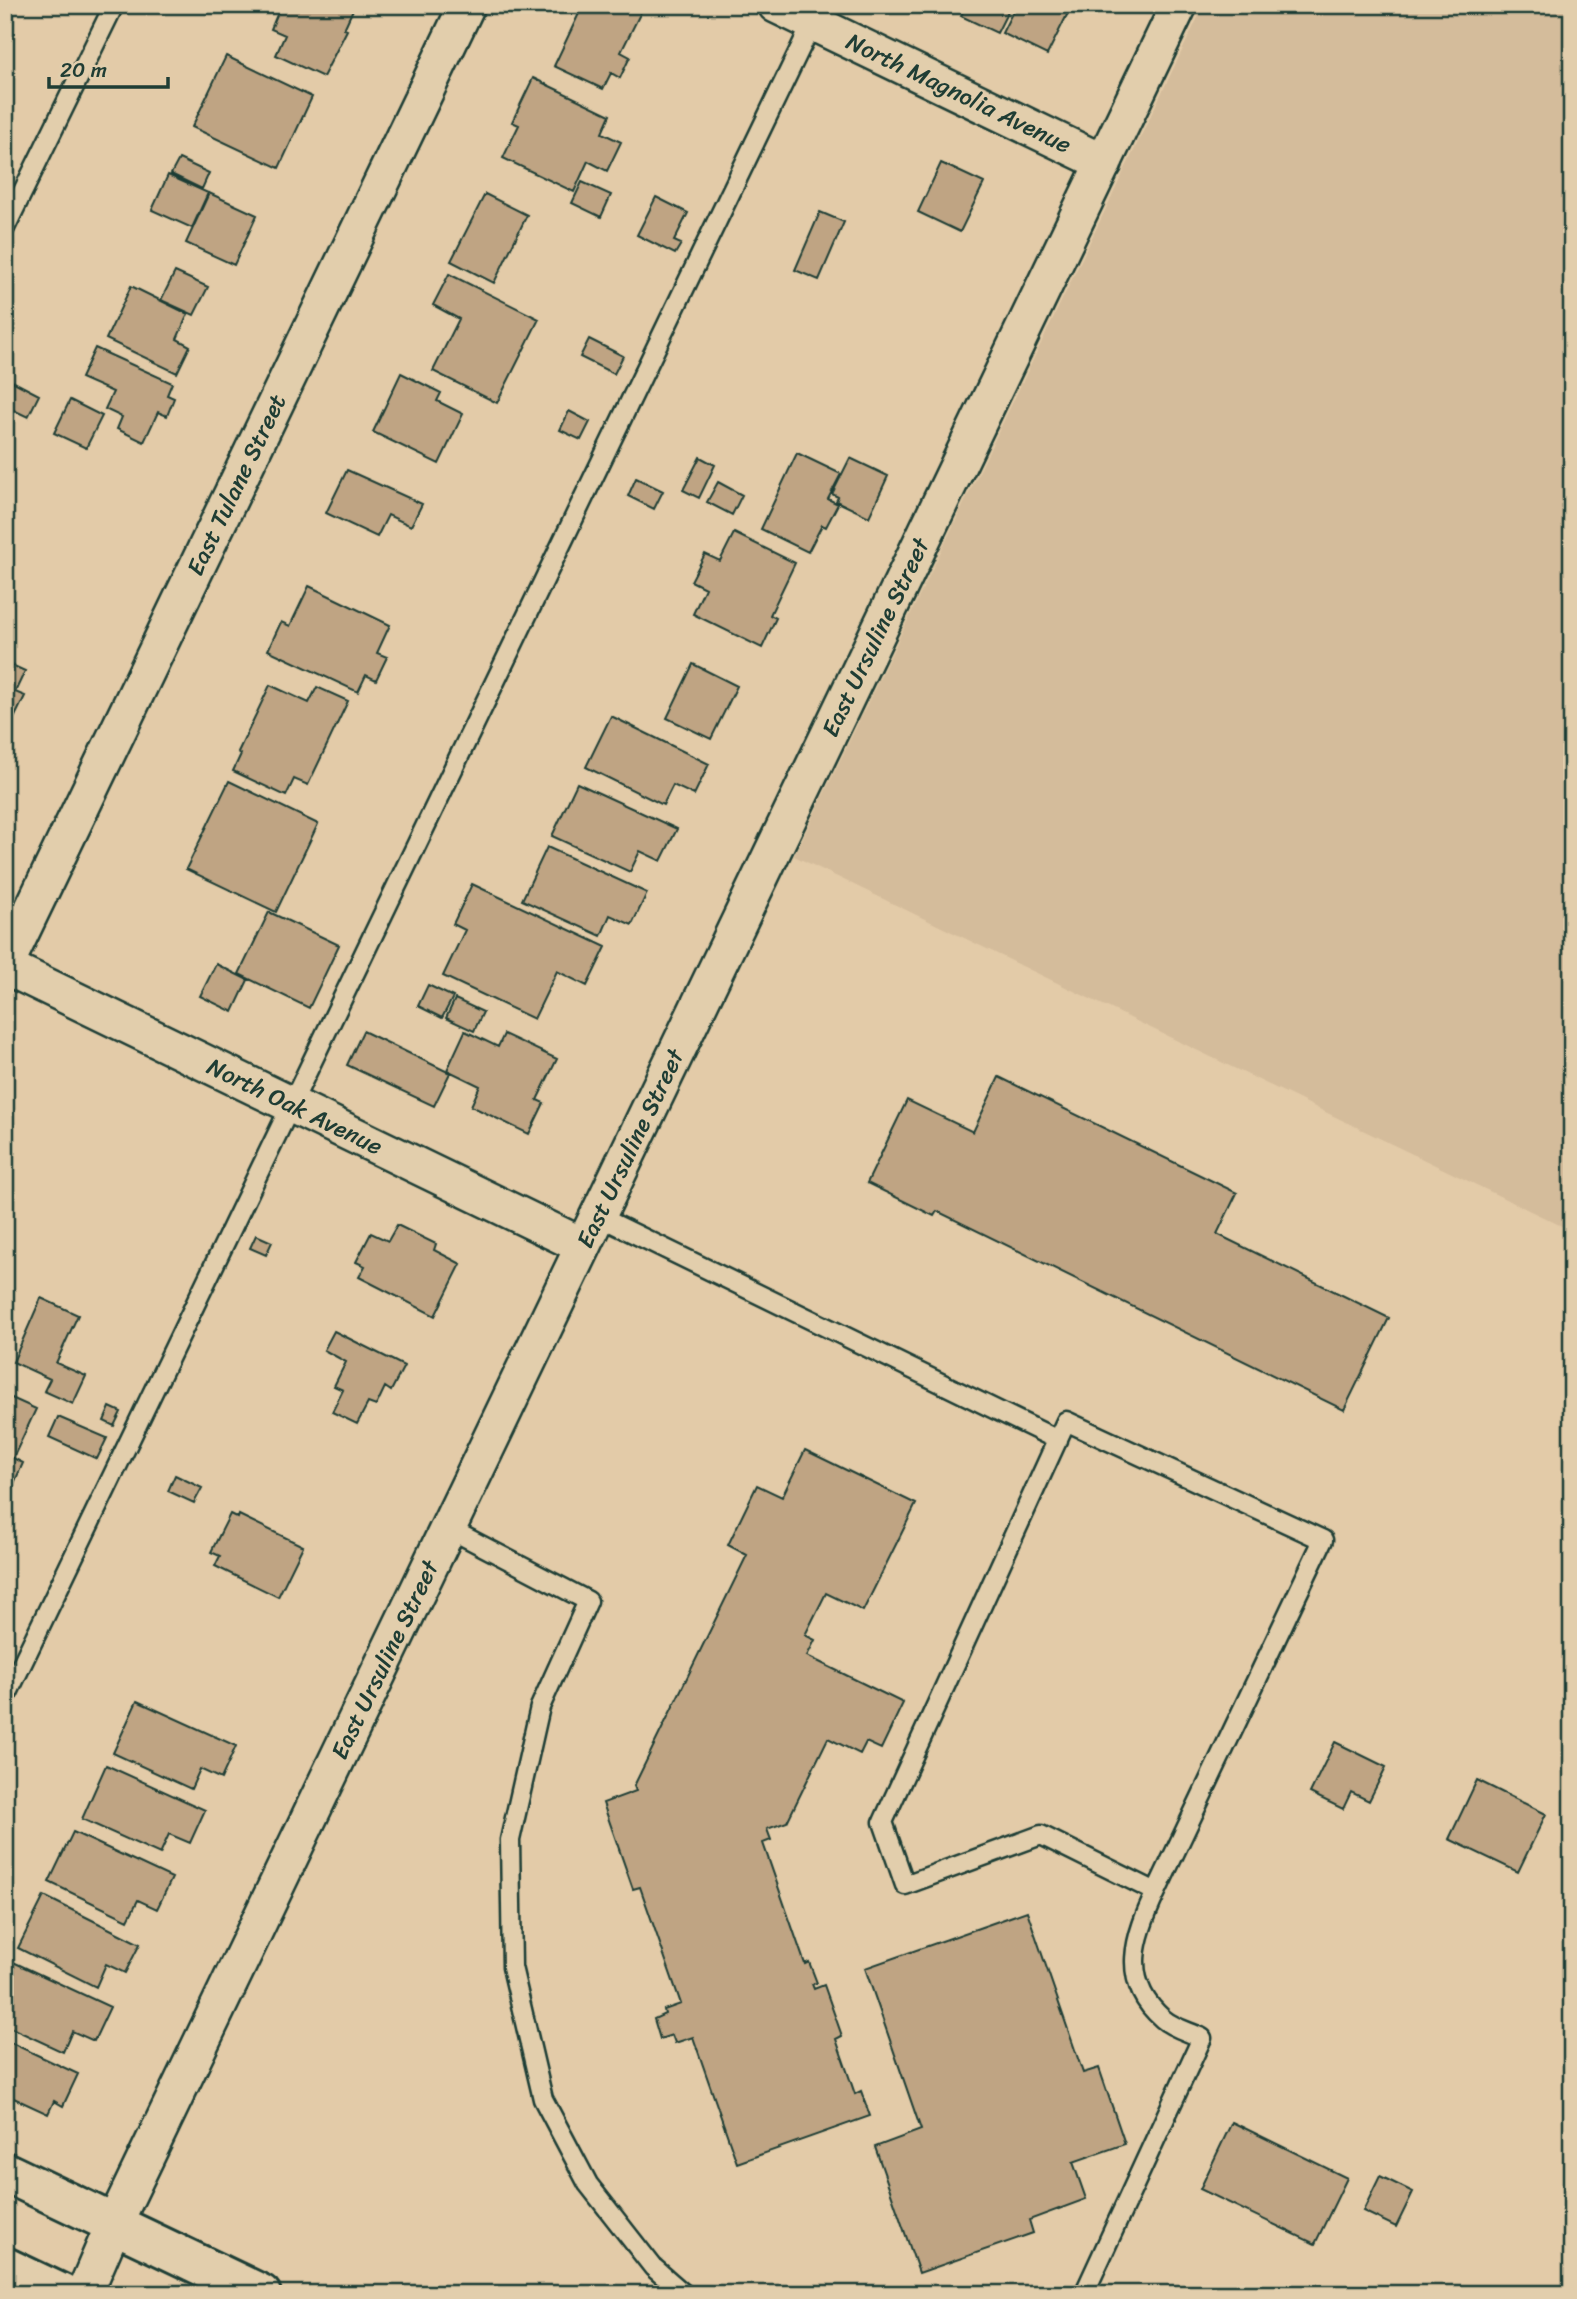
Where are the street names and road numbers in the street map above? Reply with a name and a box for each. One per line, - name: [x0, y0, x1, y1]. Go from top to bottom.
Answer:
- street label: North Magnolia Avenue: [839, 21, 1079, 165]
- street label: East Tulane Street: [175, 387, 298, 583]
- street label: East Ursuline Street: [810, 529, 942, 744]
- street label: East Ursuline Street: [564, 1041, 697, 1255]
- street label: North Oak Avenue: [200, 1046, 390, 1167]
- street label: East Ursuline Street: [319, 1552, 451, 1767]

